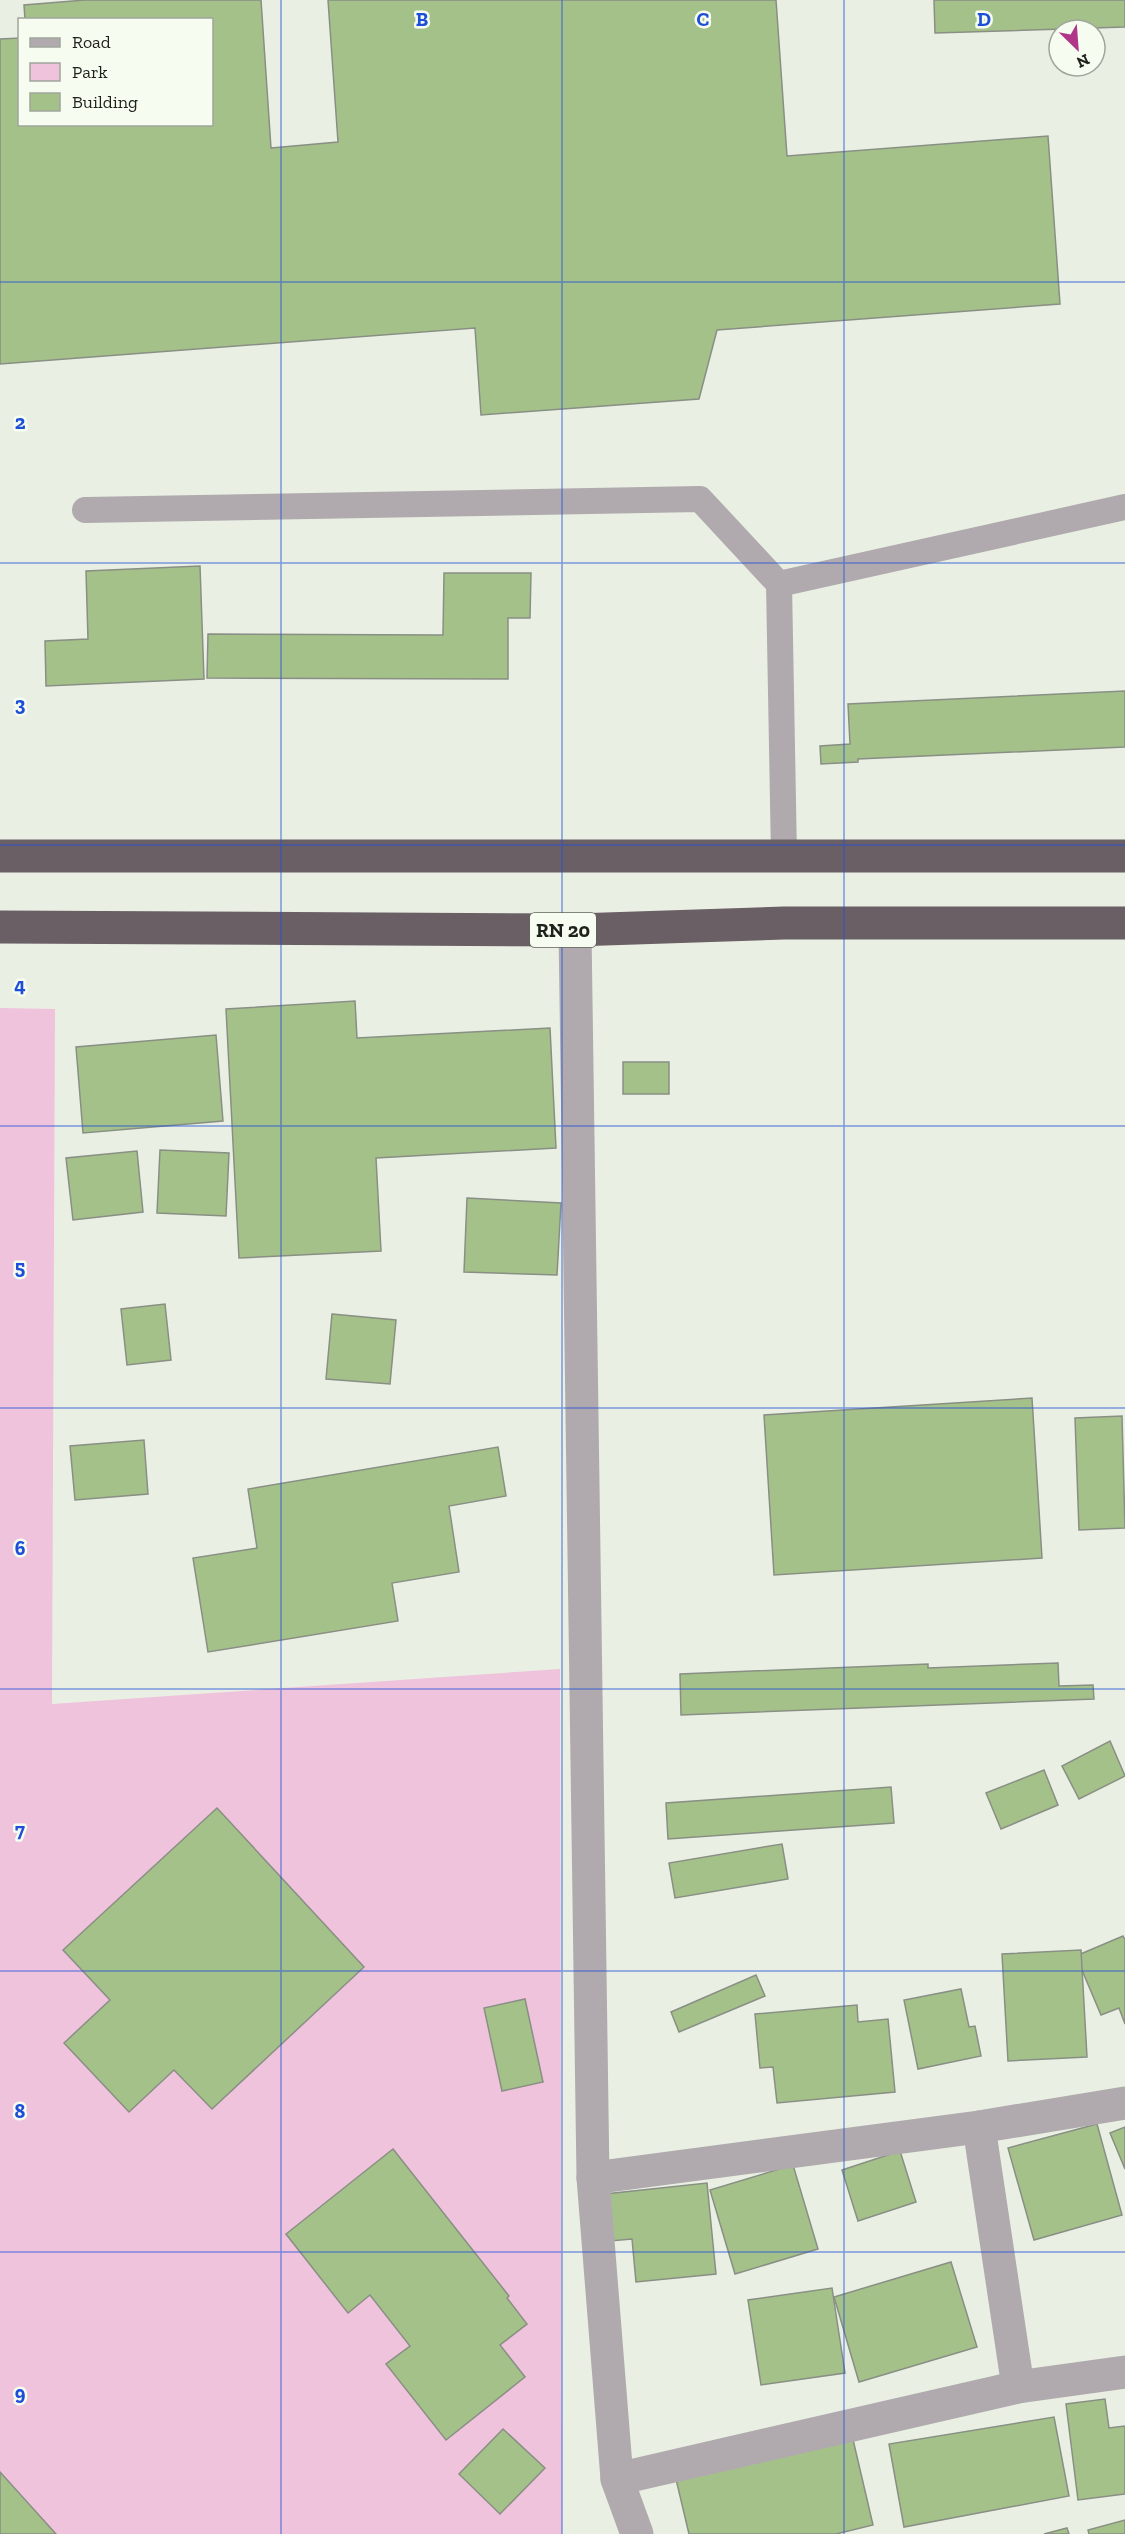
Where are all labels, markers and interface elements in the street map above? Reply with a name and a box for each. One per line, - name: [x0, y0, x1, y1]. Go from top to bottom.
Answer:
- text: B: [416, 7, 428, 31]
- text: C: [697, 7, 710, 31]
- text: D: [977, 7, 991, 31]
- legend: [18, 18, 213, 126]
- north arrow: [1047, 18, 1107, 78]
- text: Road: [72, 31, 111, 53]
- text: N: [1074, 50, 1093, 72]
- text: Park: [72, 61, 108, 83]
- text: Building: [72, 91, 138, 113]
- text: 2: [15, 410, 26, 434]
- text: 3: [15, 692, 26, 716]
- road number: RN 20: [530, 913, 596, 947]
- text: 4: [14, 973, 26, 997]
- text: 5: [15, 1255, 25, 1279]
- text: 6: [15, 1536, 26, 1560]
- text: 7: [15, 1818, 25, 1842]
- text: 8: [15, 2099, 26, 2123]
- text: 9: [15, 2381, 26, 2405]

